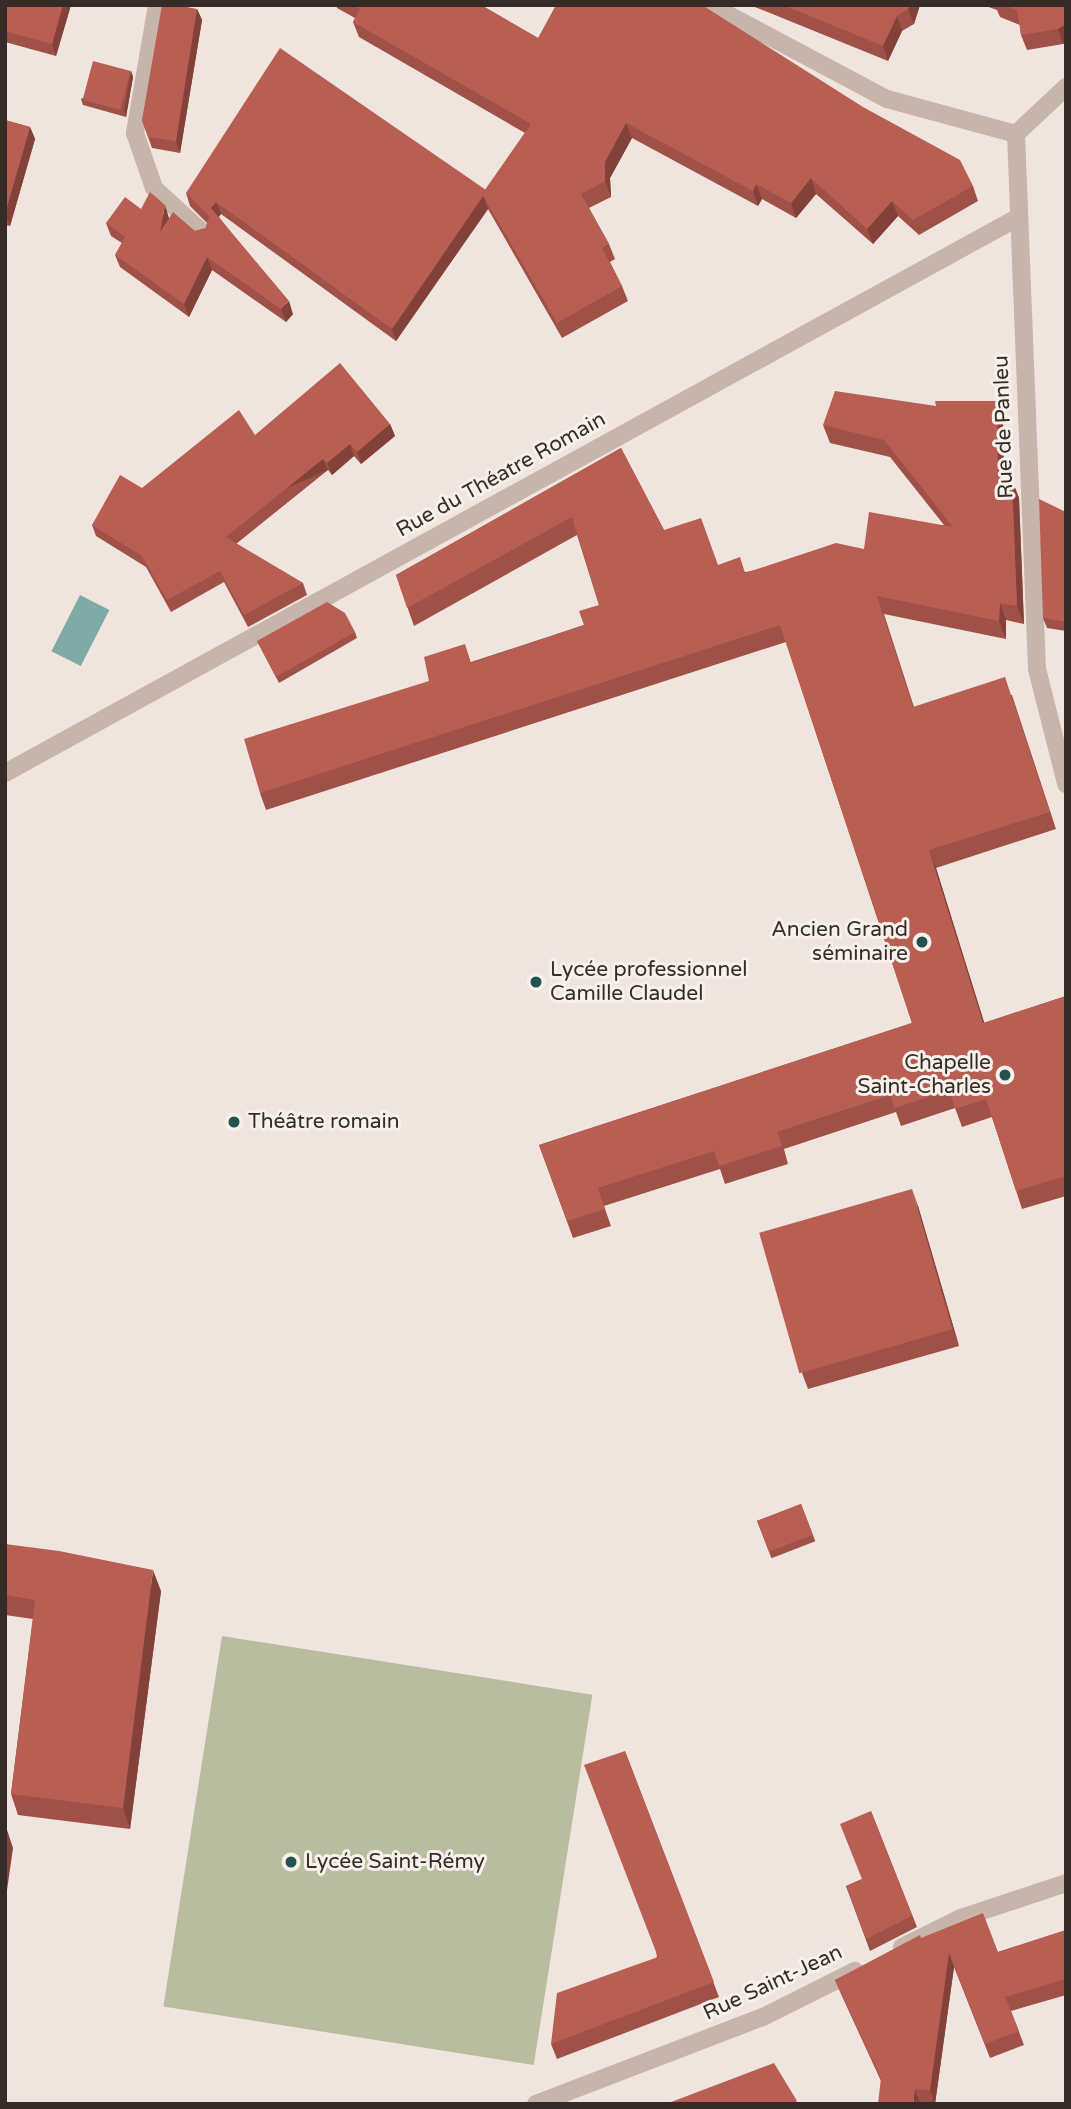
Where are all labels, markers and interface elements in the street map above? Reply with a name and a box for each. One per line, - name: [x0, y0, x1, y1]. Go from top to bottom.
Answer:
- street label: Rue de Panleu: [989, 355, 1019, 499]
- street label: Rue du Théatre Romain: [392, 407, 610, 543]
- place label: Ancien Grand séminaire: [771, 917, 908, 967]
- marker: Ancien Grand séminaire: [914, 934, 930, 950]
- place label: Lycée professionnel Camille Claudel: [550, 957, 747, 1007]
- marker: Lycée professionnel Camille Claudel: [528, 974, 544, 990]
- place label: Chapelle Saint-Charles: [857, 1050, 991, 1100]
- marker: Chapelle Saint-Charles: [997, 1067, 1013, 1083]
- place label: Théâtre romain: [248, 1109, 400, 1135]
- marker: Théâtre romain: [226, 1114, 242, 1130]
- place label: Lycée Saint-Rémy: [305, 1849, 485, 1875]
- marker: Lycée Saint-Rémy: [283, 1854, 299, 1870]
- street label: Rue Saint-Jean: [700, 1940, 846, 2026]

